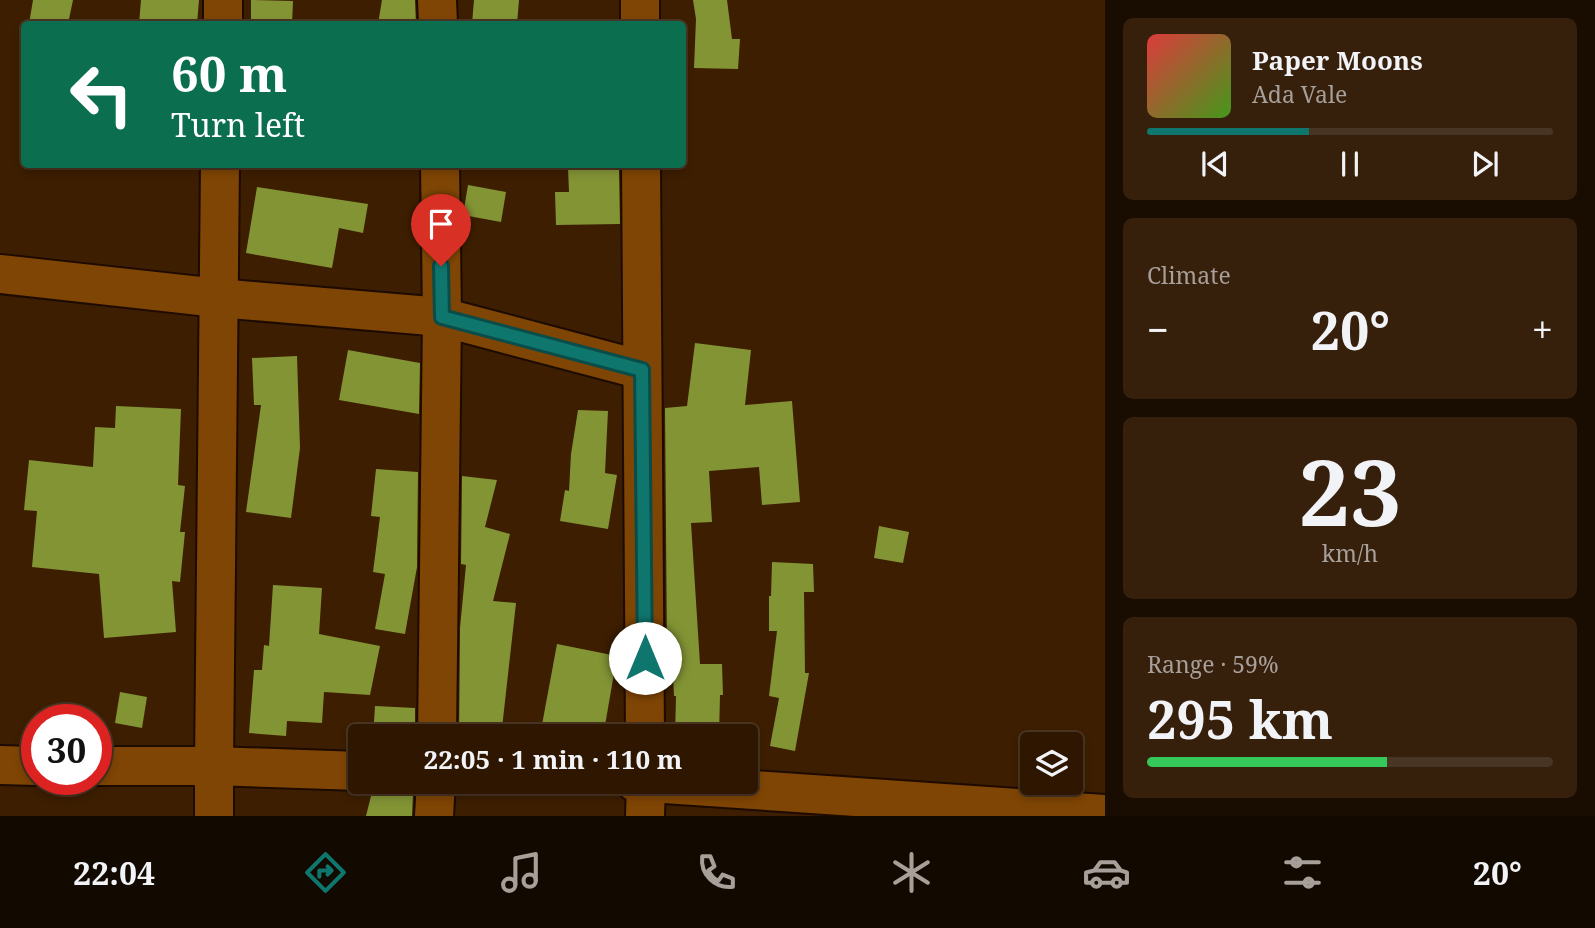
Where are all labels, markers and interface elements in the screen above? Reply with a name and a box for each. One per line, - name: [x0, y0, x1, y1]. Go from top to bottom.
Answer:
- text: 60 m: [171, 40, 287, 106]
- text: Paper Moons: [1252, 42, 1423, 78]
- icon: left: [56, 49, 147, 140]
- text: Ada Vale: [1252, 78, 1347, 110]
- text: Turn left: [171, 103, 305, 146]
- icon: previous: [1196, 145, 1234, 183]
- icon: pause: [1331, 145, 1369, 183]
- icon: next: [1466, 145, 1504, 183]
- pin: [411, 194, 471, 266]
- icon: arrive: [422, 205, 460, 243]
- text: Climate: [1147, 259, 1231, 291]
- text: 20°: [1311, 294, 1390, 365]
- text: −: [1147, 303, 1169, 355]
- text: +: [1532, 303, 1553, 355]
- text: 23: [1299, 429, 1401, 553]
- text: km/h: [1322, 537, 1378, 569]
- position arrow: [608, 621, 682, 695]
- text: Range · 59%: [1147, 648, 1279, 680]
- text: 295 km: [1147, 683, 1333, 754]
- speed limit sign: 30: [21, 704, 112, 795]
- map controls: [1020, 732, 1083, 795]
- button: layers: [1020, 732, 1083, 795]
- text: 22:05 · 1 min · 110 m: [423, 741, 683, 777]
- icon: directions: [301, 848, 350, 897]
- icon: music: [497, 848, 546, 897]
- icon: phone: [692, 848, 741, 897]
- icon: climate: [887, 848, 936, 897]
- icon: car: [1082, 848, 1131, 897]
- icon: filters: [1278, 848, 1327, 897]
- text: 22:04: [73, 851, 155, 894]
- text: 20°: [1473, 851, 1522, 894]

